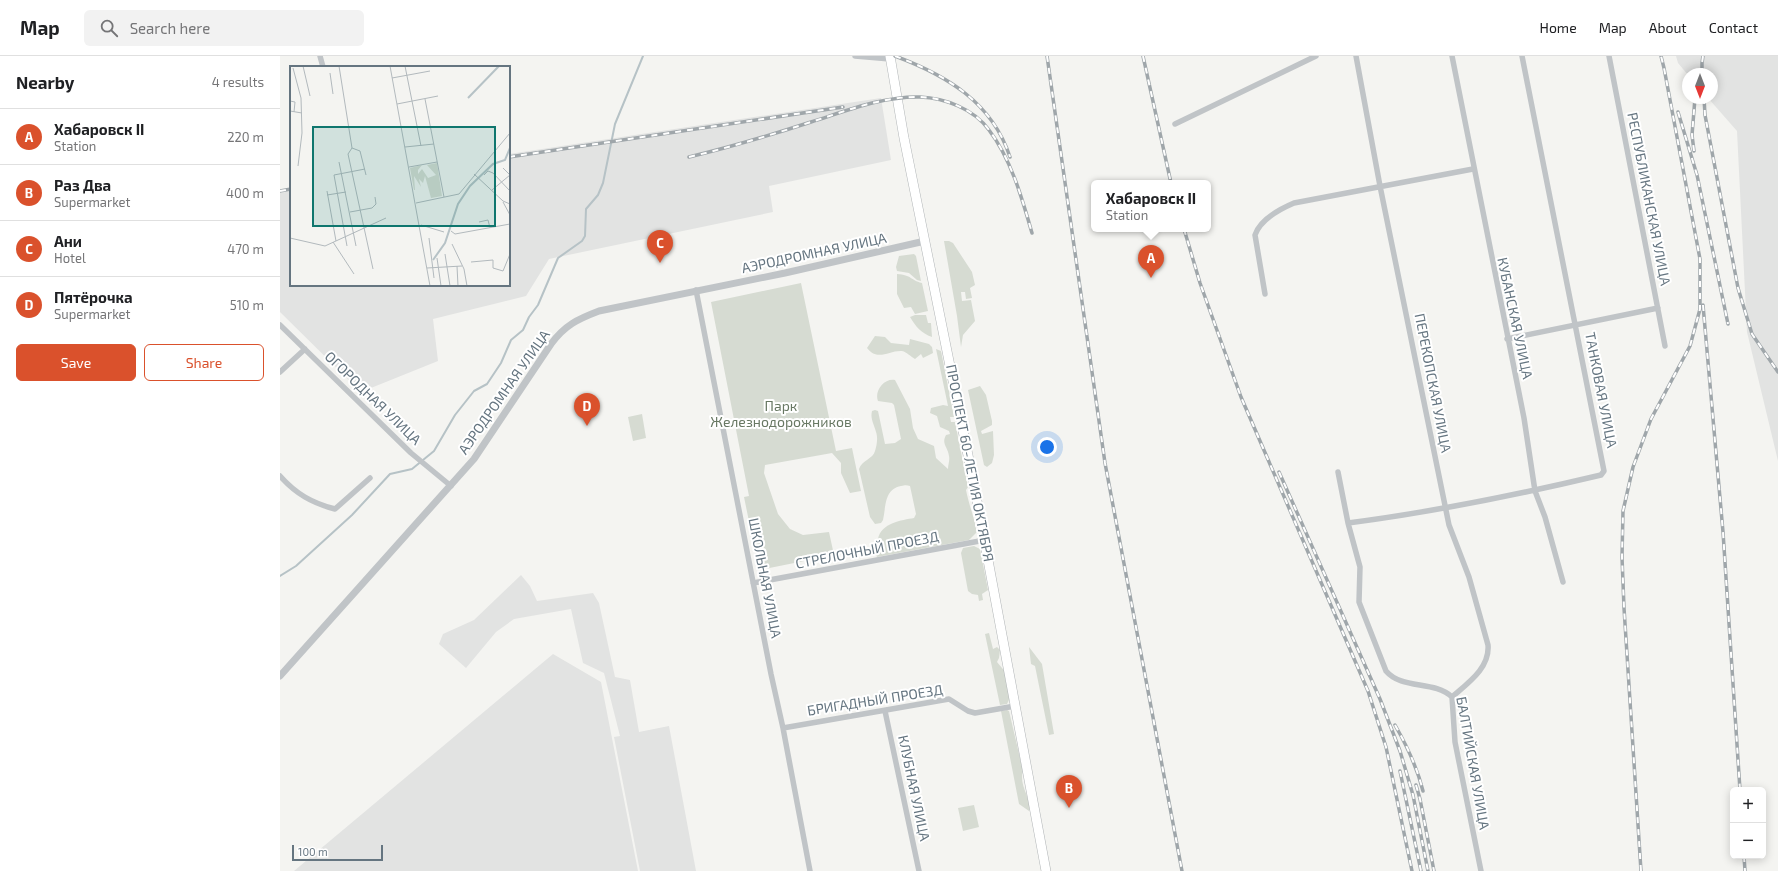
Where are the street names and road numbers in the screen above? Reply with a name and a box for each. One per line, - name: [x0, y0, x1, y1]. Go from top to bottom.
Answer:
- street label: РЕСПУБЛИКАНСКАЯ УЛИЦА: [1624, 111, 1675, 287]
- street label: АЭРОДРОМНАЯ УЛИЦА: [740, 229, 888, 276]
- street label: КУБАНСКАЯ УЛИЦА: [1494, 255, 1537, 381]
- street label: ПЕРЕКОПСКАЯ УЛИЦА: [1412, 312, 1455, 454]
- street label: АЭРОДРОМНАЯ УЛИЦА: [454, 326, 553, 457]
- street label: ТАНКОВАЯ УЛИЦА: [1582, 331, 1621, 449]
- street label: ОГОРОДНАЯ УЛИЦА: [322, 347, 425, 448]
- street label: ПРОСПЕКТ 60-ЛЕТИЯ ОКТЯБРЯ: [943, 363, 998, 563]
- street label: ШКОЛЬНАЯ УЛИЦА: [745, 516, 786, 640]
- street label: СТРЕЛОЧНЫЙ ПРОЕЗД: [794, 527, 940, 572]
- street label: БРИГАДНЫЙ ПРОЕЗД: [806, 680, 944, 719]
- street label: БАЛТИЙСКАЯ УЛИЦА: [1453, 695, 1494, 831]
- street label: КЛУБНАЯ УЛИЦА: [895, 733, 934, 843]

